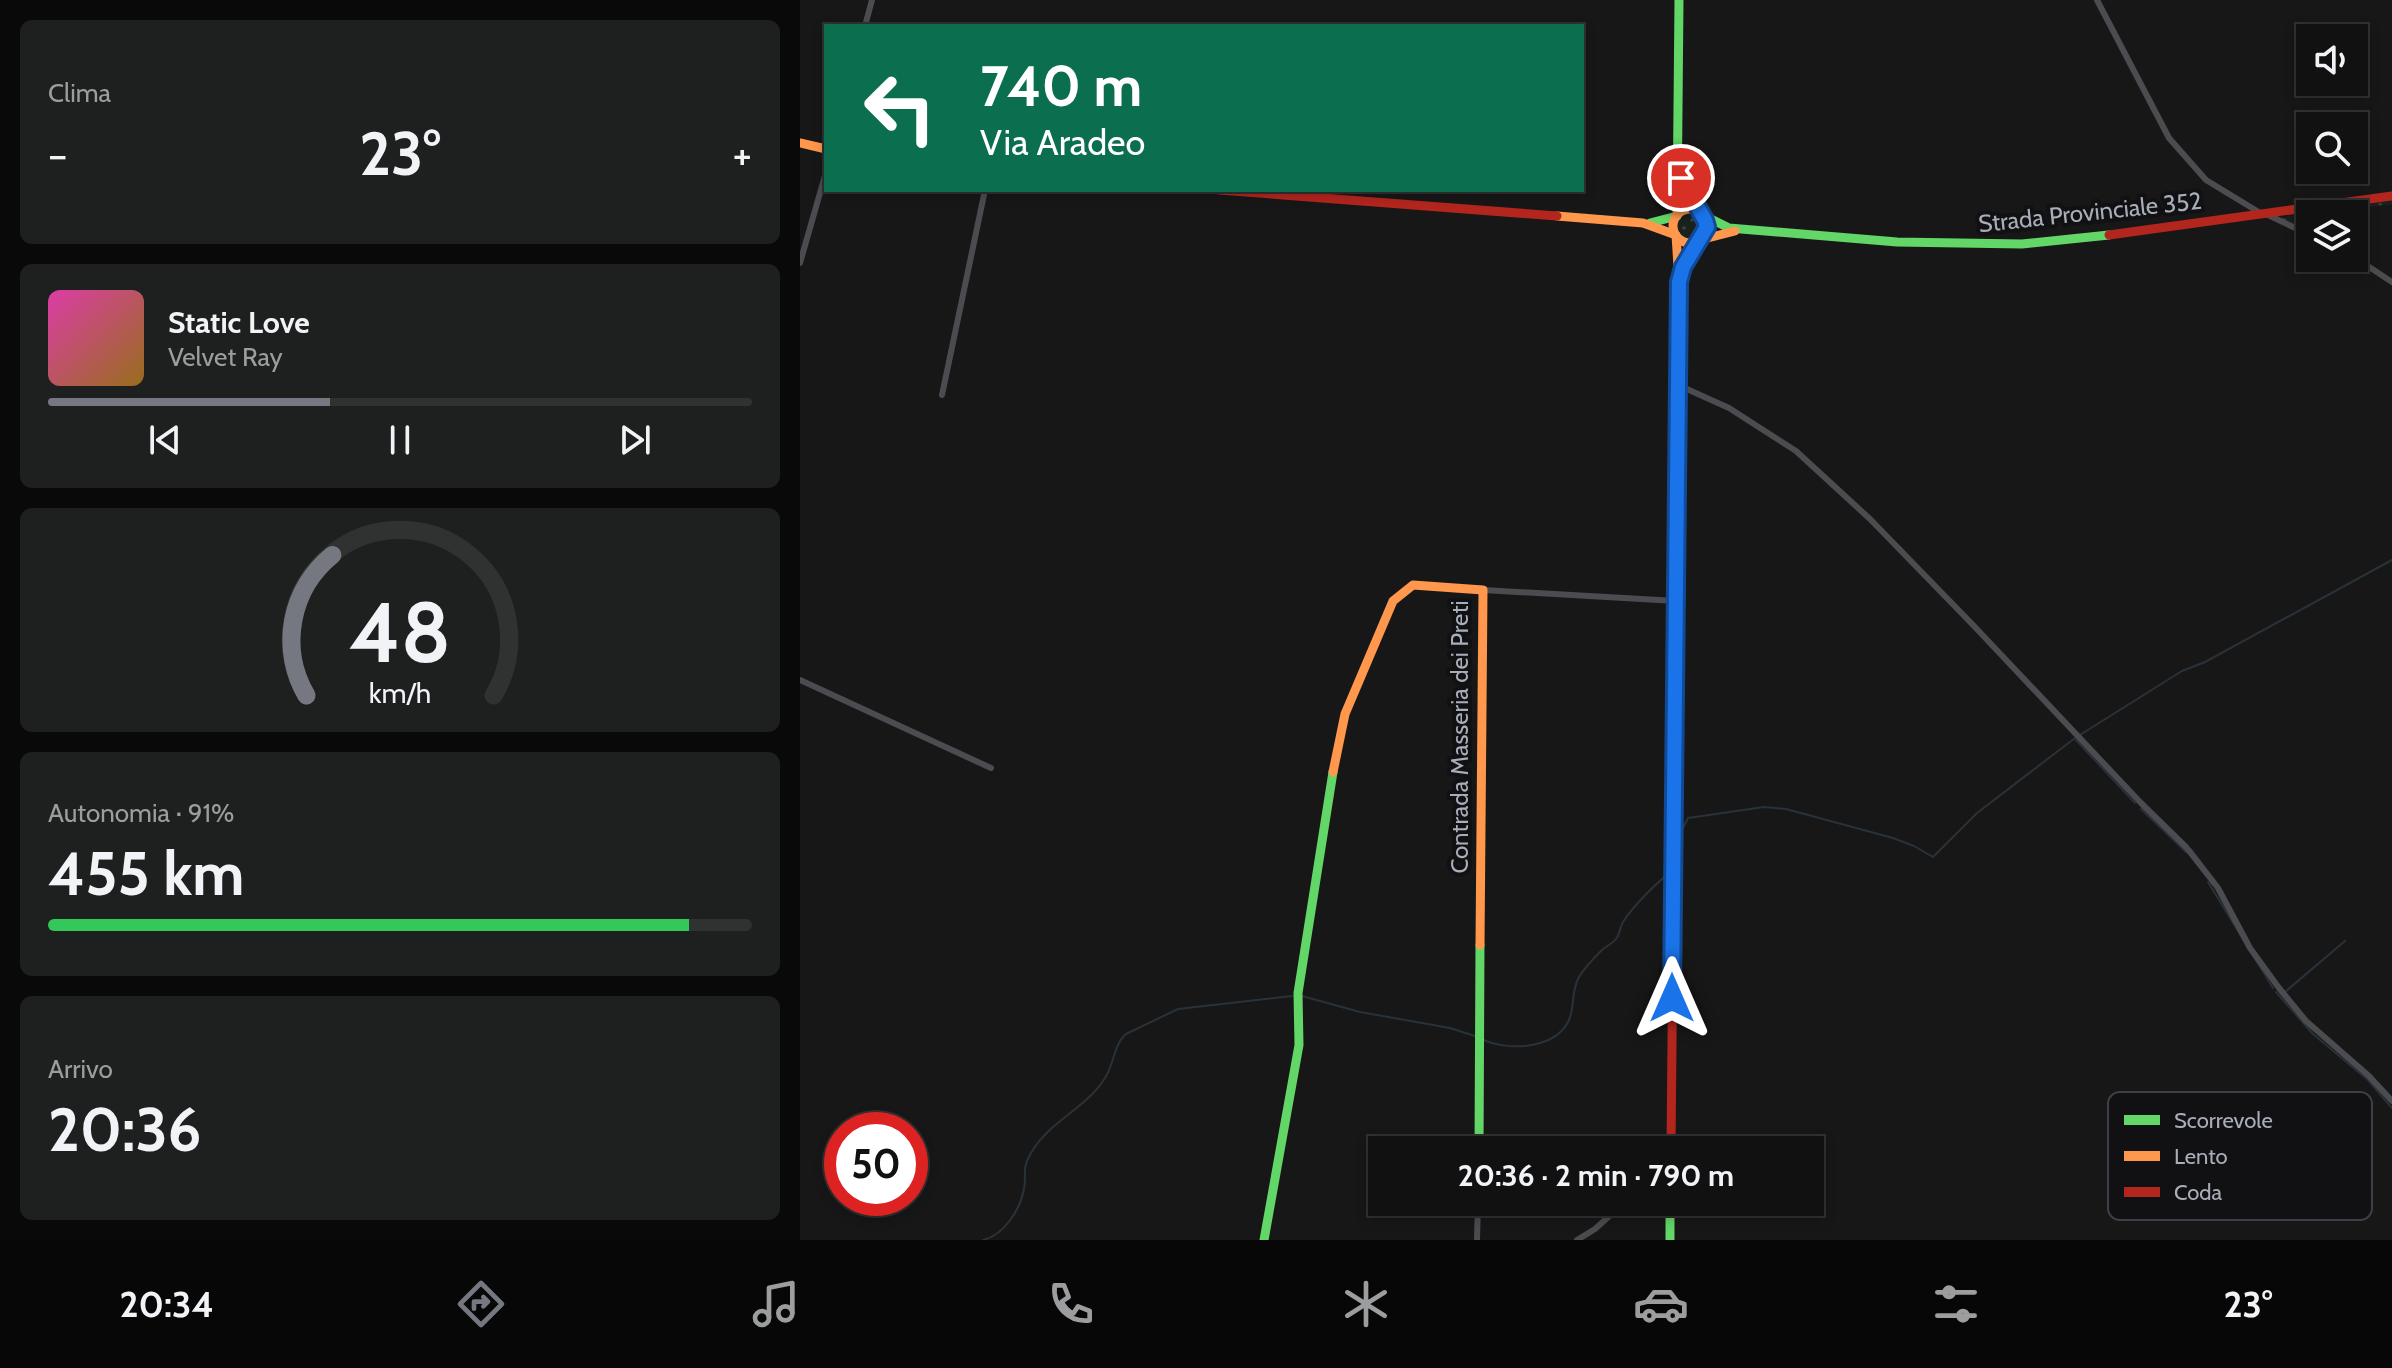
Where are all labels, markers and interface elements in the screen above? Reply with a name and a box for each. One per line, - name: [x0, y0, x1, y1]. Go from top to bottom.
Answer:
- map controls: [2296, 24, 2368, 272]
- button: sound: [2296, 24, 2368, 96]
- text: 740 m: [980, 52, 1142, 120]
- icon: left: [848, 56, 952, 160]
- text: Clima: [48, 77, 111, 109]
- button: search: [2296, 112, 2368, 184]
- text: 23°: [359, 117, 441, 190]
- text: Via Aradeo: [980, 120, 1145, 164]
- text: −: [48, 128, 67, 181]
- text: +: [733, 128, 752, 181]
- pin: [1647, 144, 1715, 212]
- icon: arrive: [1659, 156, 1703, 200]
- street label: Strada Provinciale 352: [1977, 186, 2203, 238]
- button: layers: [2296, 200, 2368, 272]
- text: Static Love: [168, 304, 310, 341]
- text: Velvet Ray: [168, 341, 283, 373]
- icon: previous: [143, 418, 187, 462]
- icon: pause: [378, 418, 422, 462]
- icon: next: [613, 418, 657, 462]
- text: 48: [349, 582, 451, 683]
- street label: Contrada Masseria dei Preti: [1445, 600, 1474, 874]
- text: km/h: [369, 675, 431, 710]
- text: Autonomia · 91%: [48, 797, 234, 829]
- text: 455 km: [48, 837, 244, 910]
- position arrow: [1630, 956, 1714, 1040]
- text: Arrivo: [48, 1053, 113, 1085]
- legend: [2108, 1092, 2372, 1220]
- text: 20:36: [48, 1093, 201, 1166]
- text: Scorrevole: [2174, 1107, 2273, 1134]
- speed limit sign: 50: [824, 1112, 928, 1216]
- text: Lento: [2174, 1143, 2228, 1170]
- text: 20:36 · 2 min · 790 m: [1458, 1157, 1734, 1194]
- text: Coda: [2174, 1179, 2223, 1206]
- icon: directions: [453, 1276, 509, 1332]
- icon: music: [748, 1276, 804, 1332]
- icon: phone: [1043, 1276, 1099, 1332]
- icon: climate: [1338, 1276, 1394, 1332]
- icon: car: [1633, 1276, 1689, 1332]
- icon: filters: [1928, 1276, 1984, 1332]
- text: 20:34: [120, 1282, 214, 1326]
- text: 23°: [2224, 1282, 2272, 1326]

